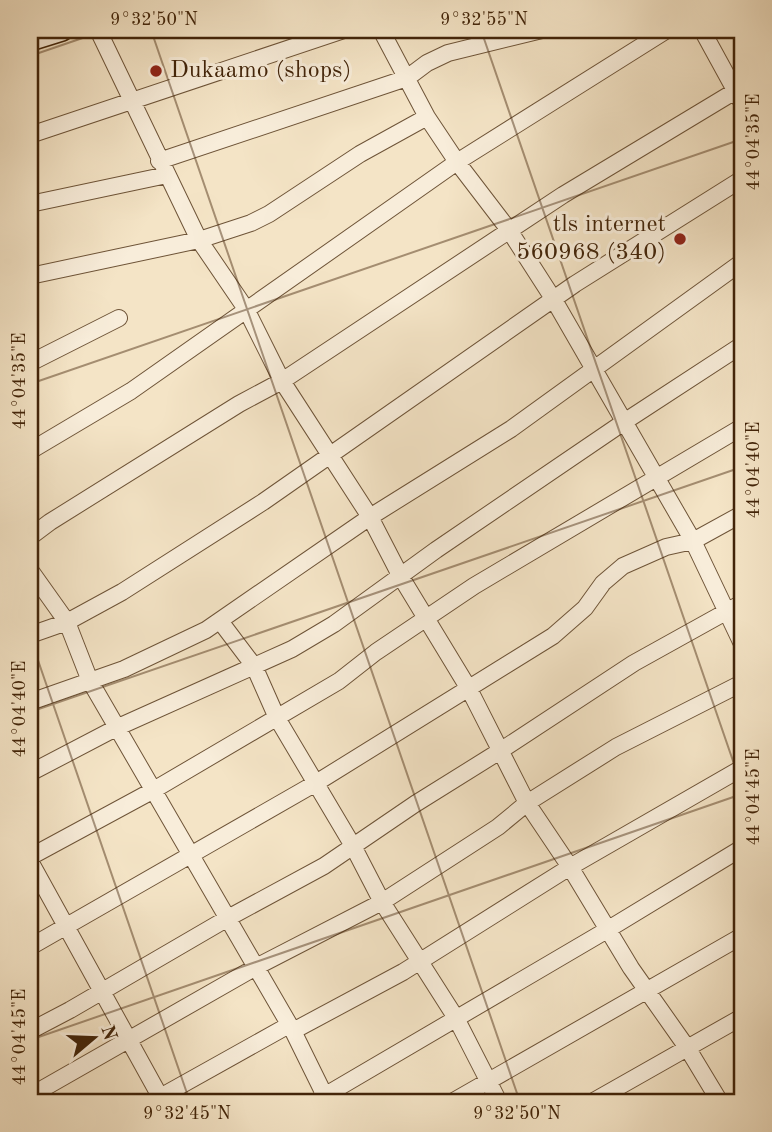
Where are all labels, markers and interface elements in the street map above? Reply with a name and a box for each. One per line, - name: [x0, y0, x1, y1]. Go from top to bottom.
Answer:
- text: 9°32'50"N: [110, 11, 198, 29]
- text: 9°32'55"N: [440, 11, 528, 29]
- place label: Dukaamo (shops): [170, 59, 351, 83]
- marker: Dukaamo (shops): [148, 63, 164, 79]
- text: 44°04'35"E: [745, 94, 763, 190]
- place label: tls internet 560968 (340): [516, 213, 666, 265]
- marker: tls internet 560968 (340): [672, 231, 688, 247]
- text: 44°04'35"E: [11, 333, 29, 429]
- text: 44°04'40"E: [745, 422, 763, 518]
- text: 44°04'40"E: [11, 661, 29, 757]
- text: 44°04'45"E: [745, 749, 763, 845]
- text: 44°04'45"E: [11, 989, 29, 1085]
- north arrow: [60, 1002, 130, 1072]
- text: N: [96, 1023, 119, 1044]
- text: 9°32'45"N: [143, 1105, 231, 1123]
- text: 9°32'50"N: [473, 1105, 561, 1123]

